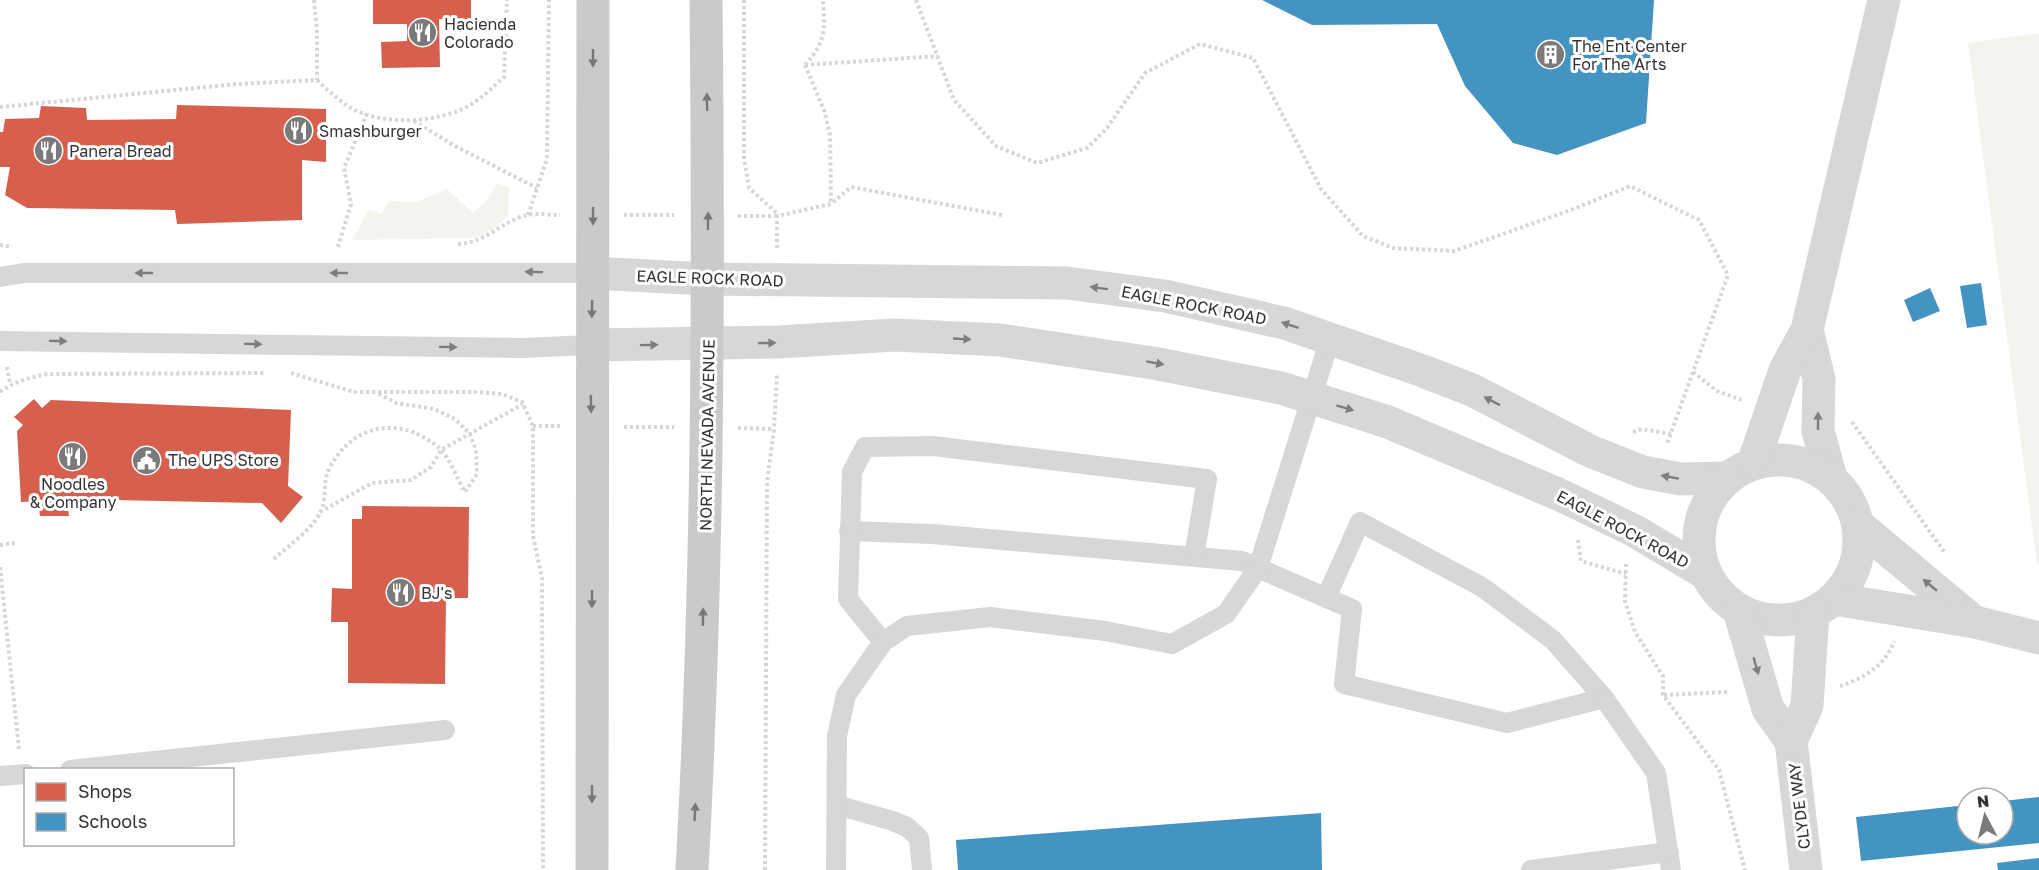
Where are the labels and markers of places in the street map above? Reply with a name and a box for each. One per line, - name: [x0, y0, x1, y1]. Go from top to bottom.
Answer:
- place label: Hacienda Colorado: [444, 14, 516, 52]
- restaurant icon: Hacienda Colorado: [407, 17, 439, 49]
- place label: The Ent Center For The Arts: [1572, 36, 1687, 74]
- building icon: The Ent Center For The Arts: [1535, 39, 1567, 71]
- restaurant icon: Smashburger: [282, 115, 314, 147]
- place label: Smashburger: [319, 121, 422, 141]
- restaurant icon: Panera Bread: [32, 135, 64, 167]
- place label: Panera Bread: [69, 141, 172, 161]
- restaurant icon: Noodles & Company: [57, 440, 89, 472]
- public building icon: The UPS Store: [131, 444, 163, 476]
- place label: The UPS Store: [168, 450, 279, 470]
- place label: Noodles & Company: [30, 474, 116, 512]
- restaurant icon: BJ's: [384, 577, 416, 609]
- place label: BJ's: [421, 583, 453, 603]

